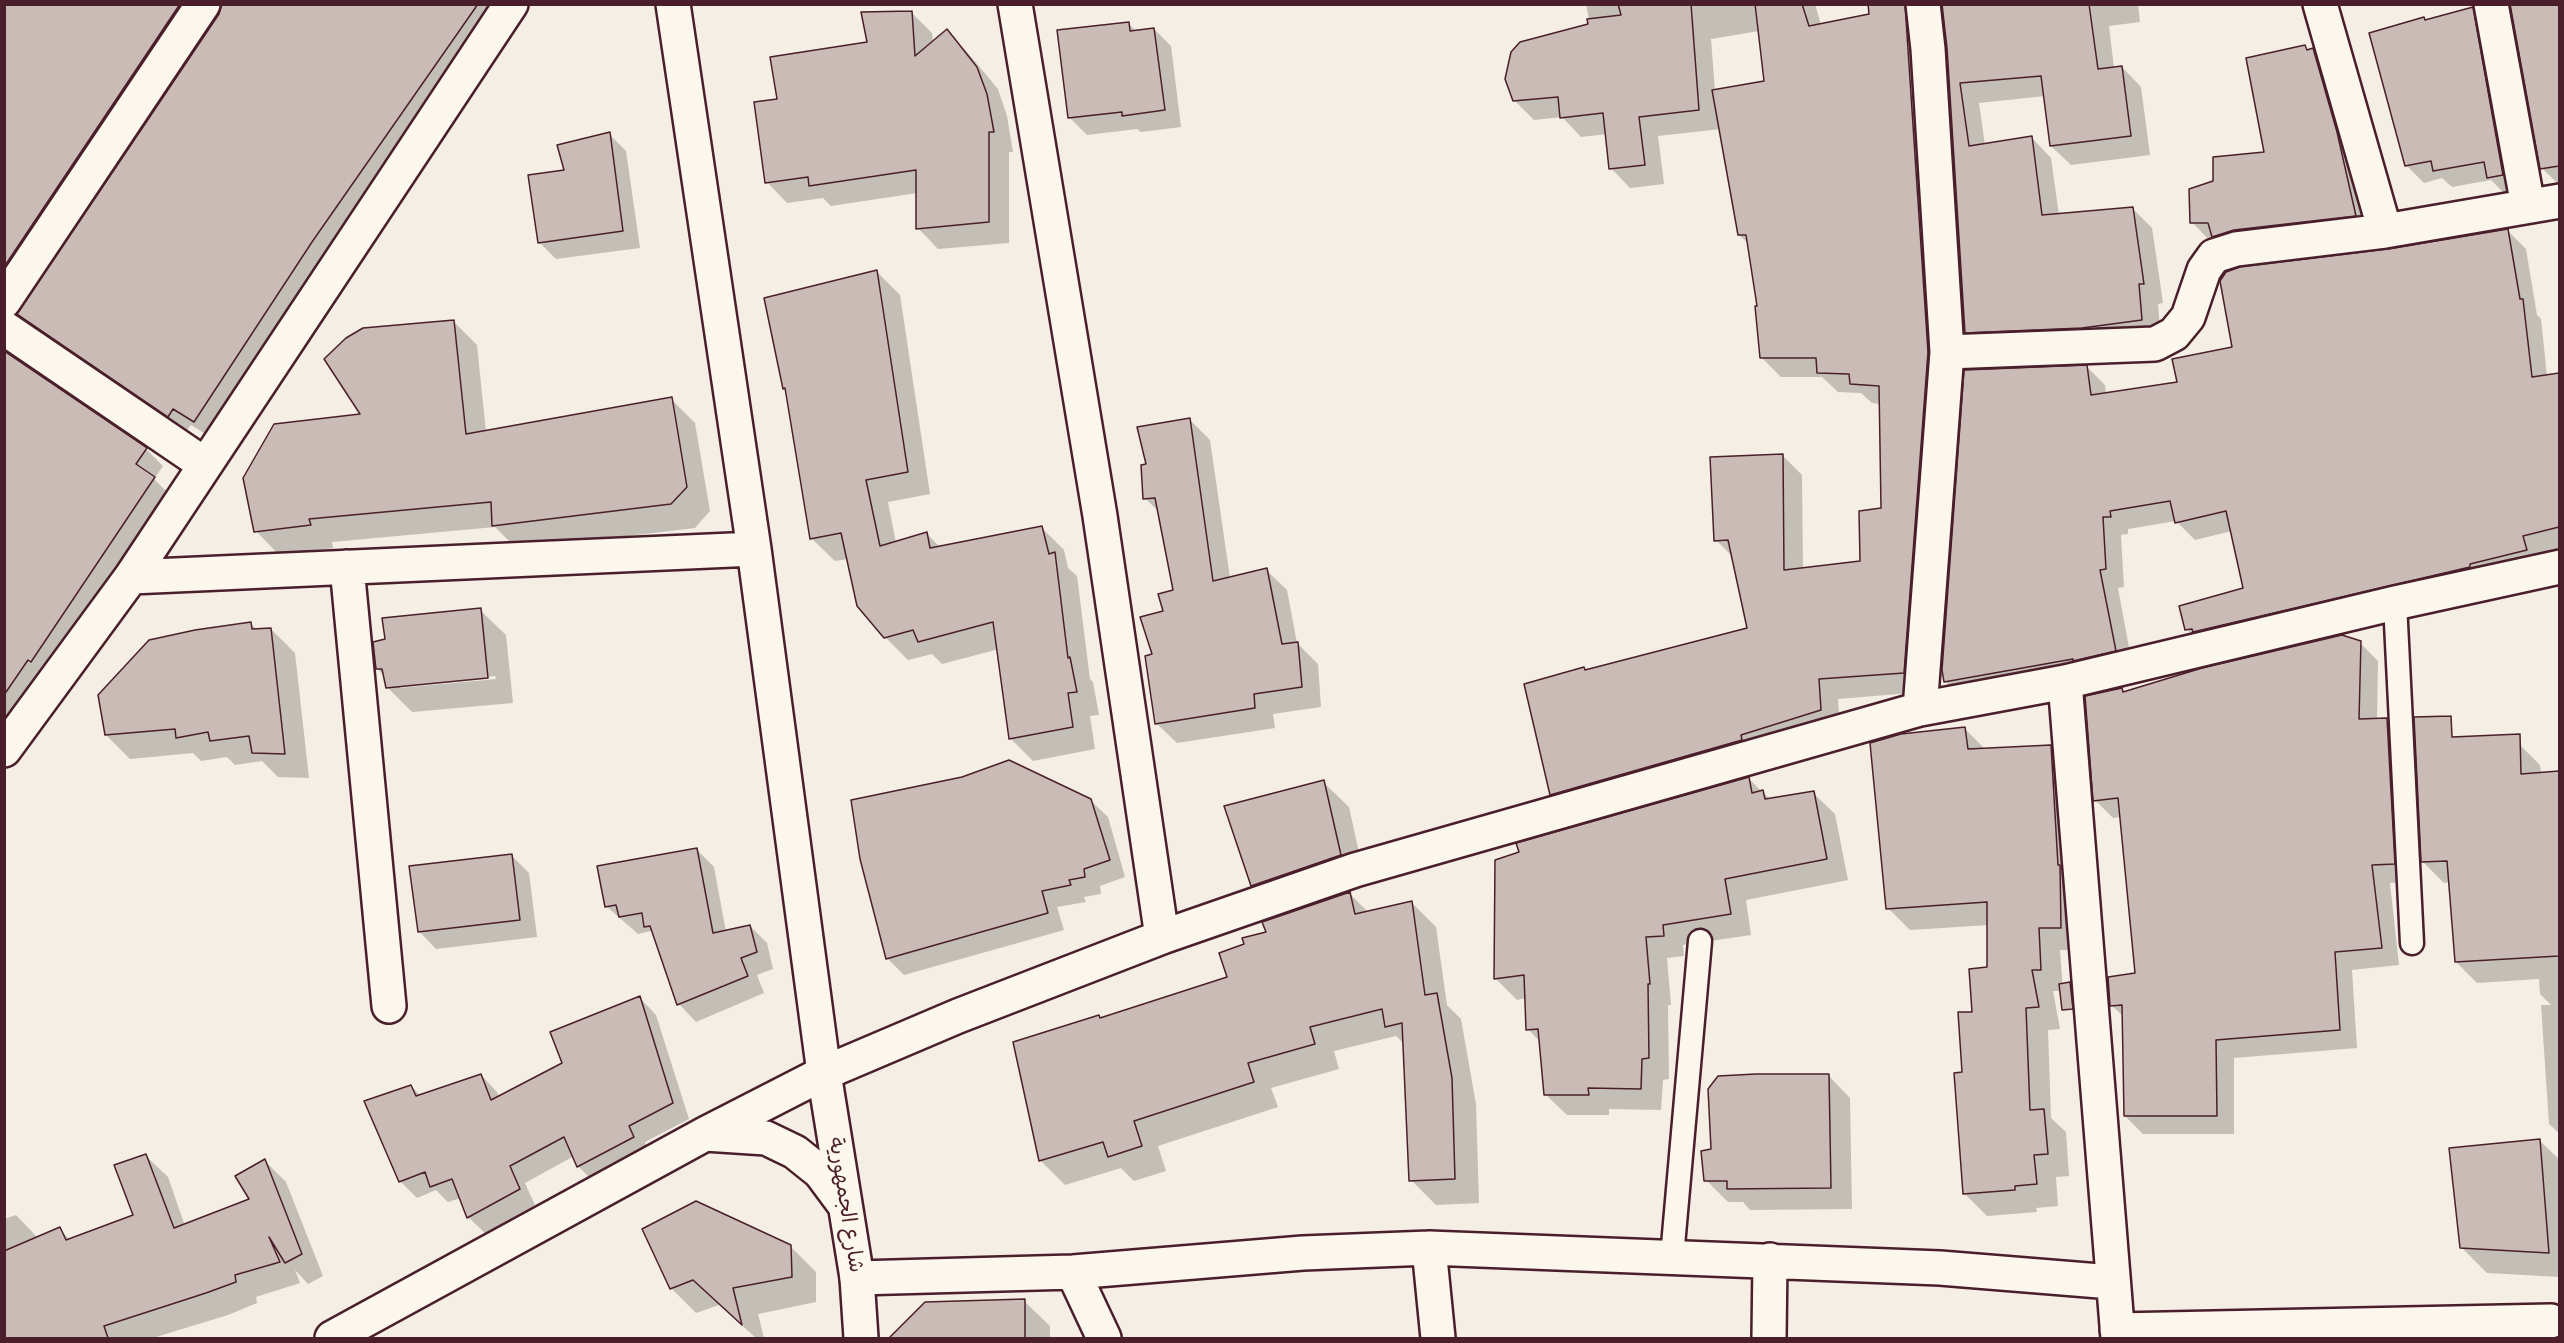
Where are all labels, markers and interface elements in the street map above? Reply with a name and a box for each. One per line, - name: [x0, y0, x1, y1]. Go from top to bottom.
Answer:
- street label: شارع الجمهورية: [822, 1136, 868, 1274]

